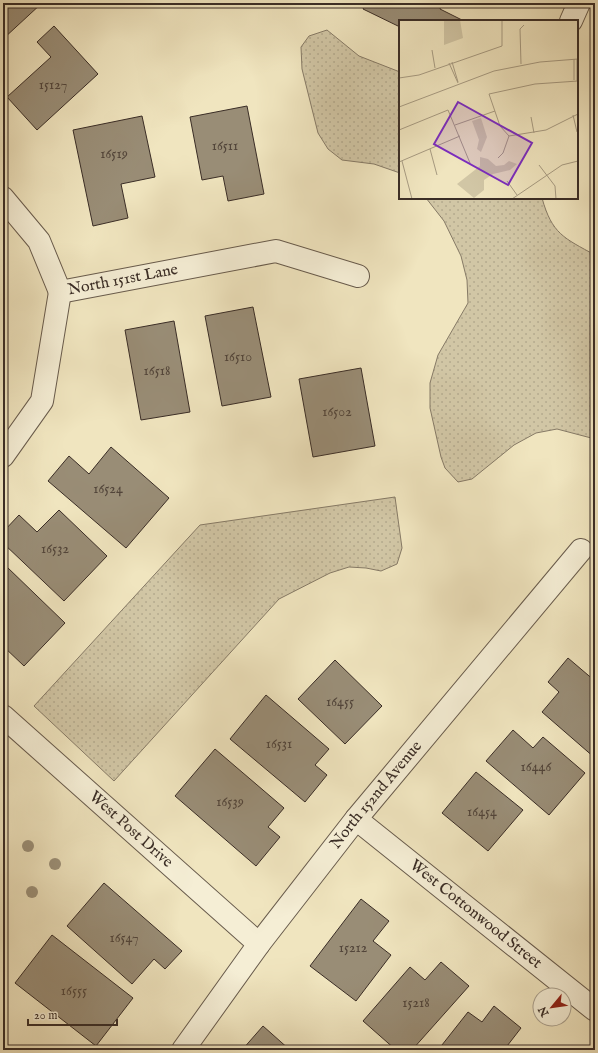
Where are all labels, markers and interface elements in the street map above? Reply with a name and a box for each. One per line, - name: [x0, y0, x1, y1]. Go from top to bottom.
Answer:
- inset map: [399, 20, 578, 199]
- house number: 15127: [39, 76, 67, 94]
- house number: 16511: [212, 137, 238, 155]
- house number: 16519: [100, 145, 128, 163]
- street label: North 151st Lane: [66, 260, 180, 300]
- house number: 16510: [224, 348, 252, 366]
- house number: 16518: [144, 362, 170, 380]
- house number: 16502: [322, 403, 352, 421]
- house number: 16524: [93, 480, 123, 498]
- house number: 16532: [41, 540, 69, 558]
- house number: 16455: [326, 693, 354, 711]
- house number: 16531: [266, 735, 292, 753]
- street label: North 152nd Avenue: [326, 737, 427, 853]
- house number: 16446: [521, 758, 552, 776]
- street label: West Post Drive: [85, 787, 177, 872]
- house number: 16539: [216, 793, 244, 811]
- house number: 16454: [467, 803, 497, 821]
- street label: West Cottonwood Street: [405, 856, 546, 974]
- house number: 16547: [109, 929, 139, 947]
- house number: 15212: [339, 939, 368, 957]
- house number: 16555: [61, 982, 87, 1000]
- north arrow: [532, 987, 572, 1027]
- house number: 15218: [402, 994, 430, 1012]
- scale bar: [28, 1001, 117, 1027]
- text: N: [535, 1003, 553, 1020]
- text: 20 m: [34, 1008, 57, 1023]

